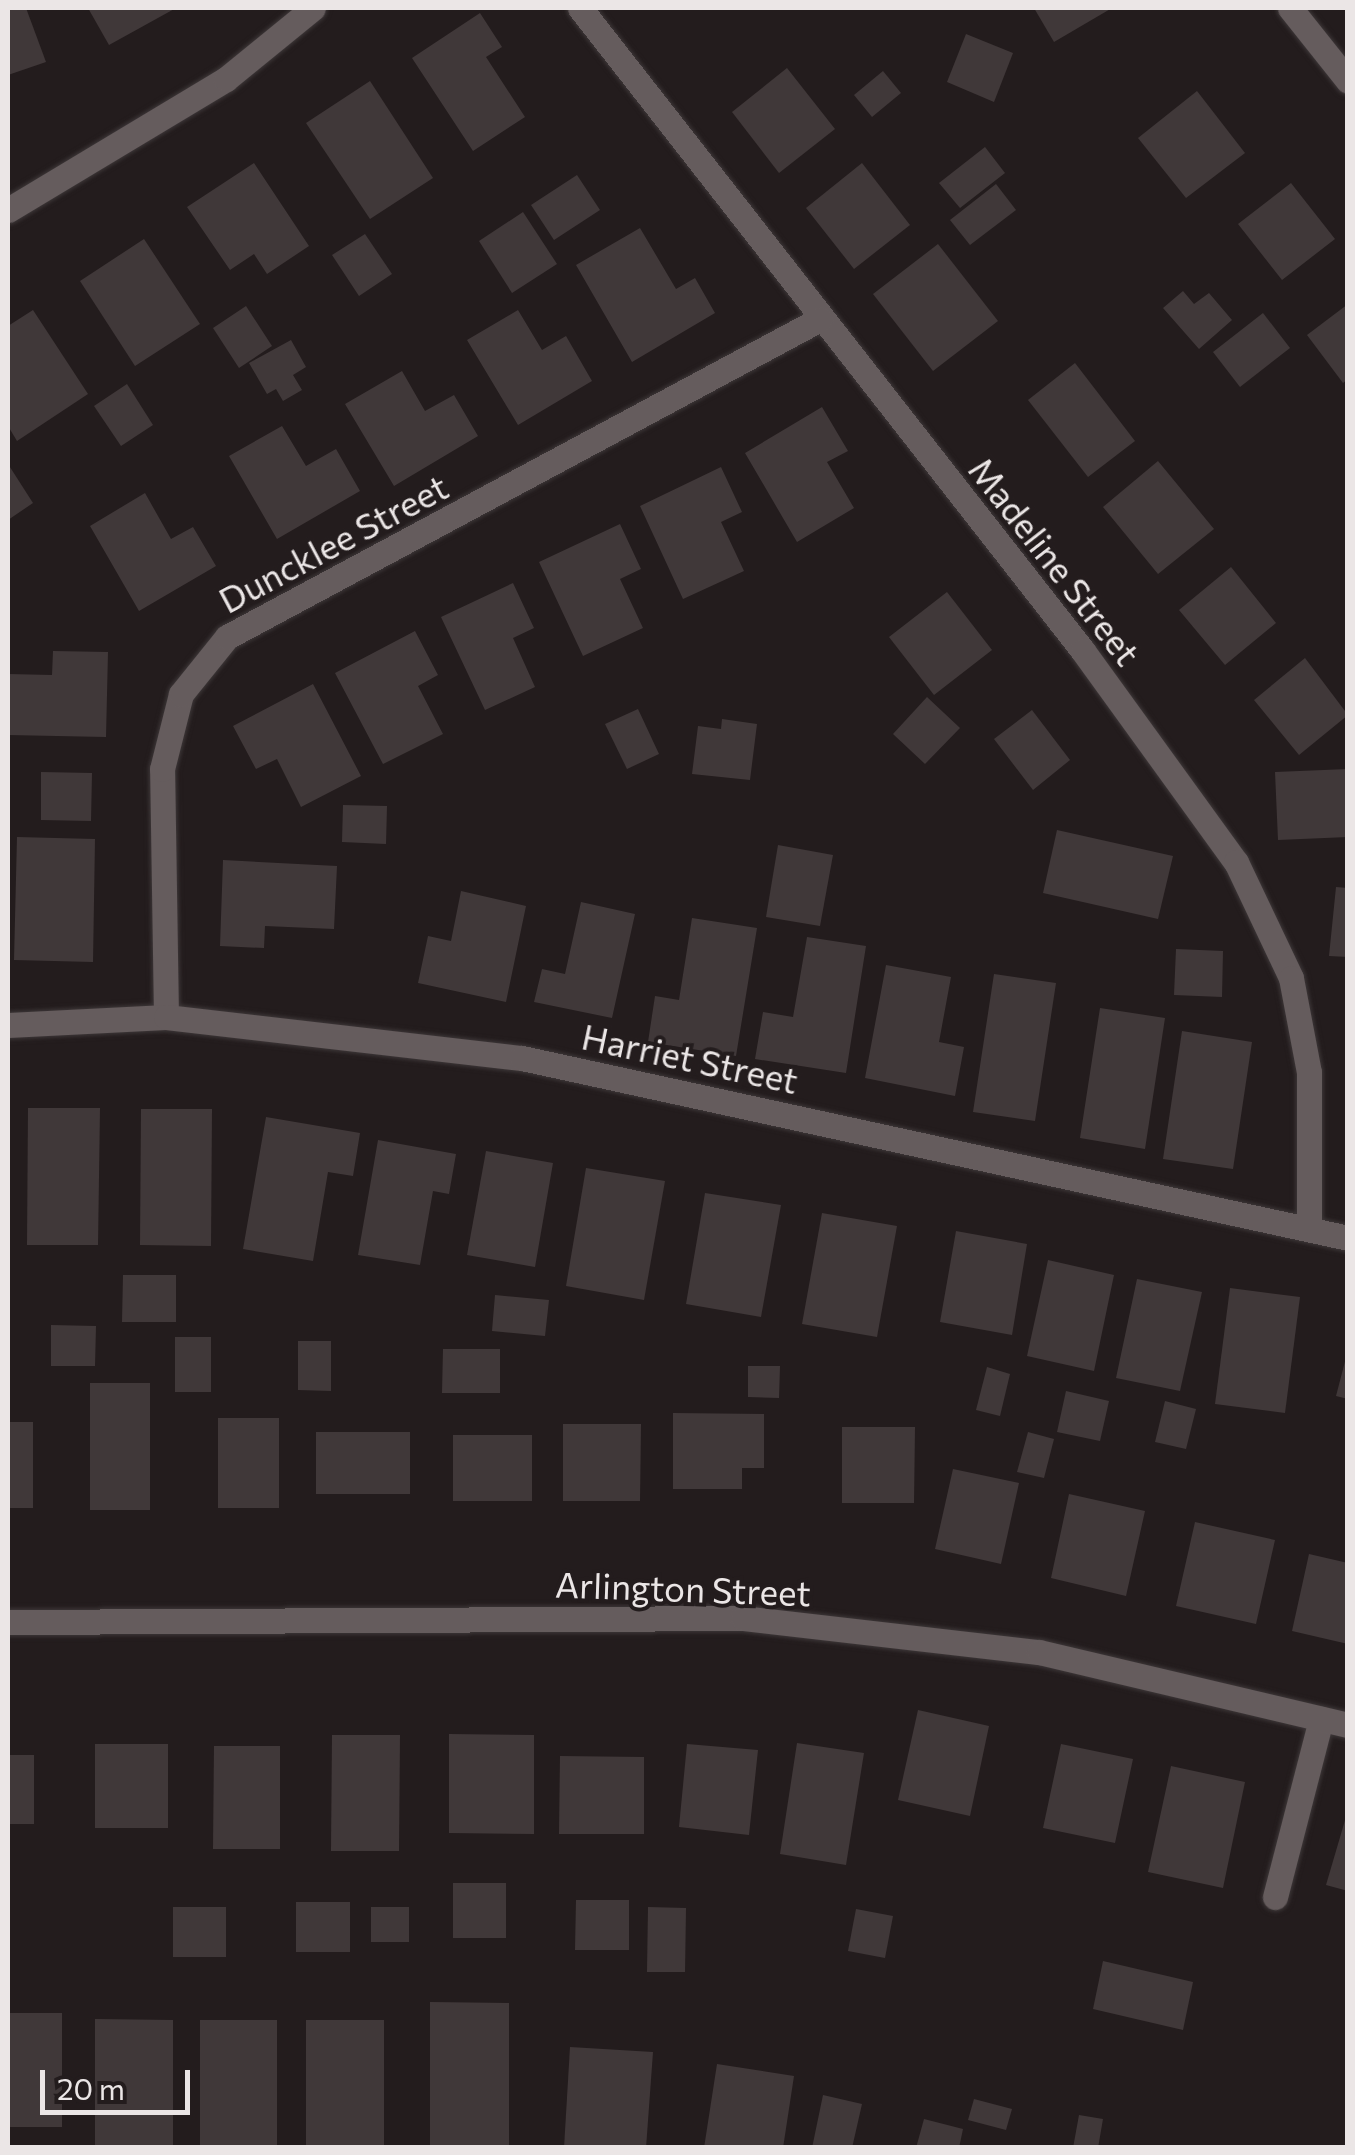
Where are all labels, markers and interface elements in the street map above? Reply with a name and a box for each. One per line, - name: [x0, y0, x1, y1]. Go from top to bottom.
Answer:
- street label: Madeline Street: [961, 449, 1149, 673]
- street label: Duncklee Street: [211, 465, 455, 621]
- street label: Harriet Street: [578, 1015, 802, 1101]
- street label: Arlington Street: [554, 1563, 812, 1613]
- scale bar: [45, 2050, 195, 2112]
- text: 20 m: [57, 2069, 125, 2106]

